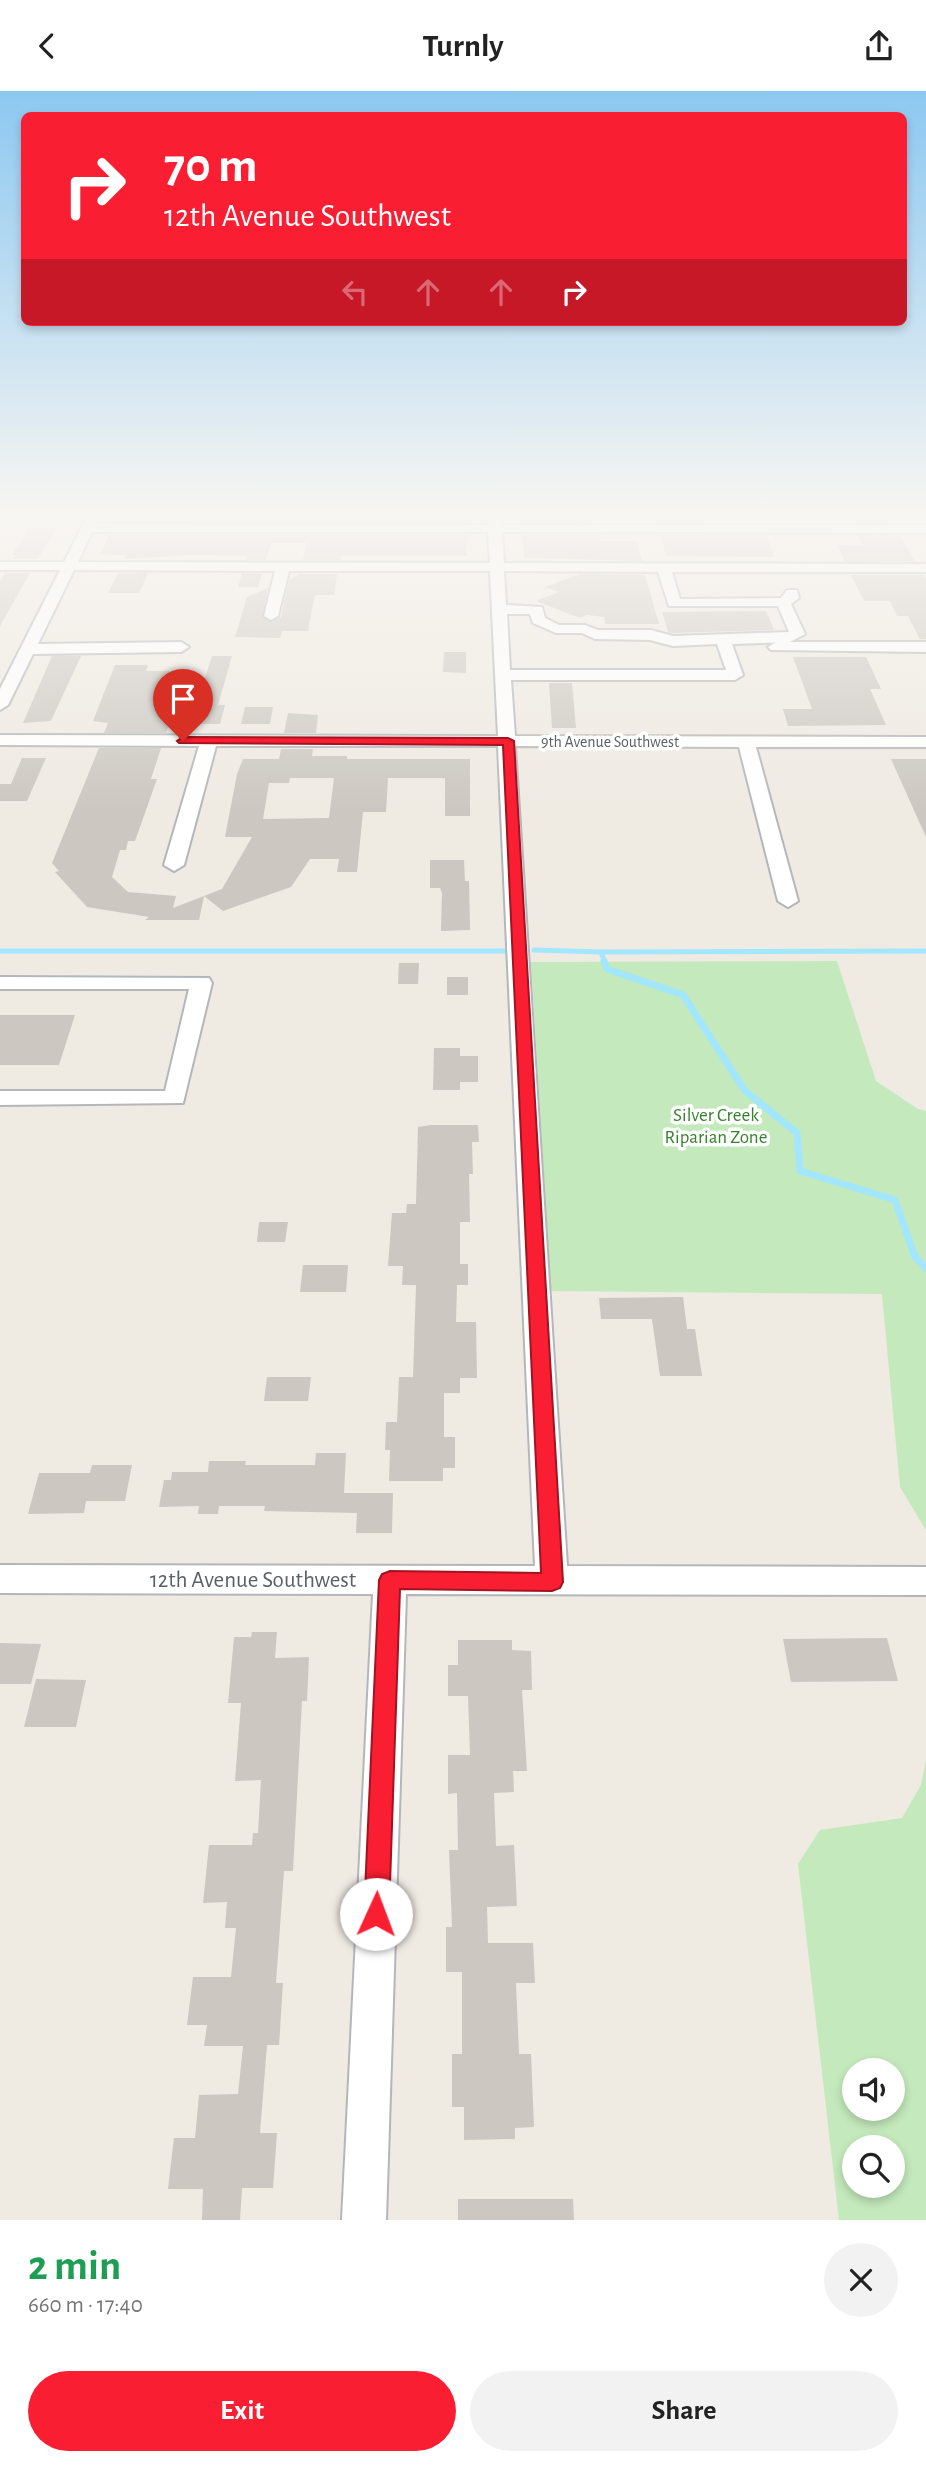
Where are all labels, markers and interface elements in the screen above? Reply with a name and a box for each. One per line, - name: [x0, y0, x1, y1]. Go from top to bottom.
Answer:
- icon: back: [28, 27, 66, 65]
- icon: share: [860, 27, 898, 65]
- text: Turnly: [422, 30, 504, 62]
- icon: right: [49, 140, 140, 231]
- text: 70 m: [164, 142, 258, 191]
- text: 12th Avenue Southwest: [164, 200, 451, 232]
- icon: left: [336, 273, 374, 311]
- icon: ahead: [409, 273, 447, 311]
- icon: ahead: [482, 273, 520, 311]
- icon: right: [555, 273, 593, 311]
- pin: [153, 669, 213, 741]
- icon: arrive: [164, 680, 202, 718]
- street label: 9th Avenue Southwest: [541, 734, 679, 750]
- park label: Silver Creek Riparian Zone: [665, 1106, 767, 1147]
- street label: 12th Avenue Southwest: [150, 1569, 357, 1592]
- position arrow: [339, 1877, 413, 1951]
- map controls: [842, 2058, 905, 2198]
- button: sound: [842, 2058, 905, 2121]
- button: search: [842, 2135, 905, 2198]
- button: close: [824, 2243, 898, 2317]
- text: 2 min: [28, 2245, 121, 2287]
- text: 660 m · 17:40: [28, 2294, 143, 2317]
- button: Exit: [28, 2371, 456, 2451]
- button: Share: [470, 2371, 898, 2451]

